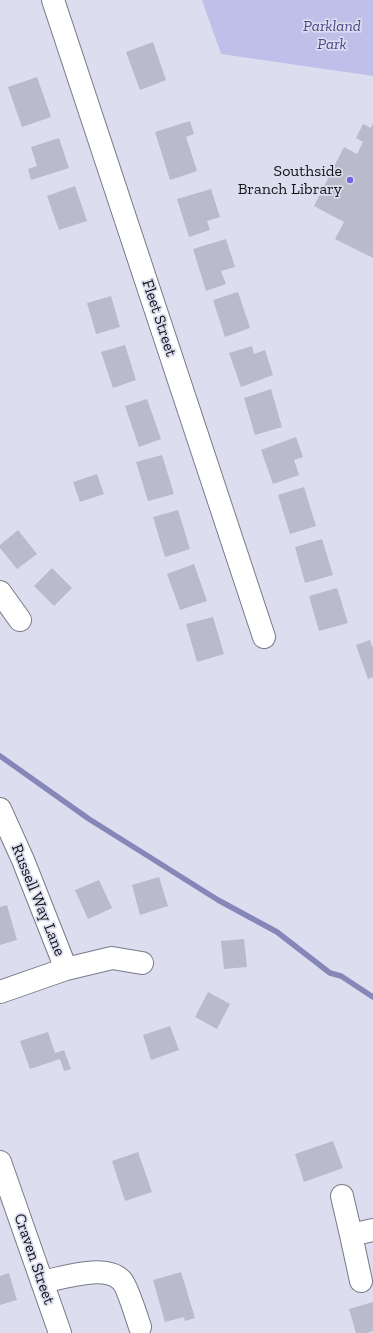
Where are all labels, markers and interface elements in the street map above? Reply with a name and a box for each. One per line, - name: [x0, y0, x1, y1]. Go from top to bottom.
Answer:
- park label: Parkland Park: [303, 16, 361, 54]
- place label: Southside Branch Library: [238, 161, 342, 199]
- marker: Southside Branch Library: [345, 175, 355, 185]
- street label: Fleet Street: [138, 277, 180, 359]
- street label: Russell Way Lane: [7, 841, 69, 959]
- street label: Craven Street: [9, 1211, 59, 1307]

